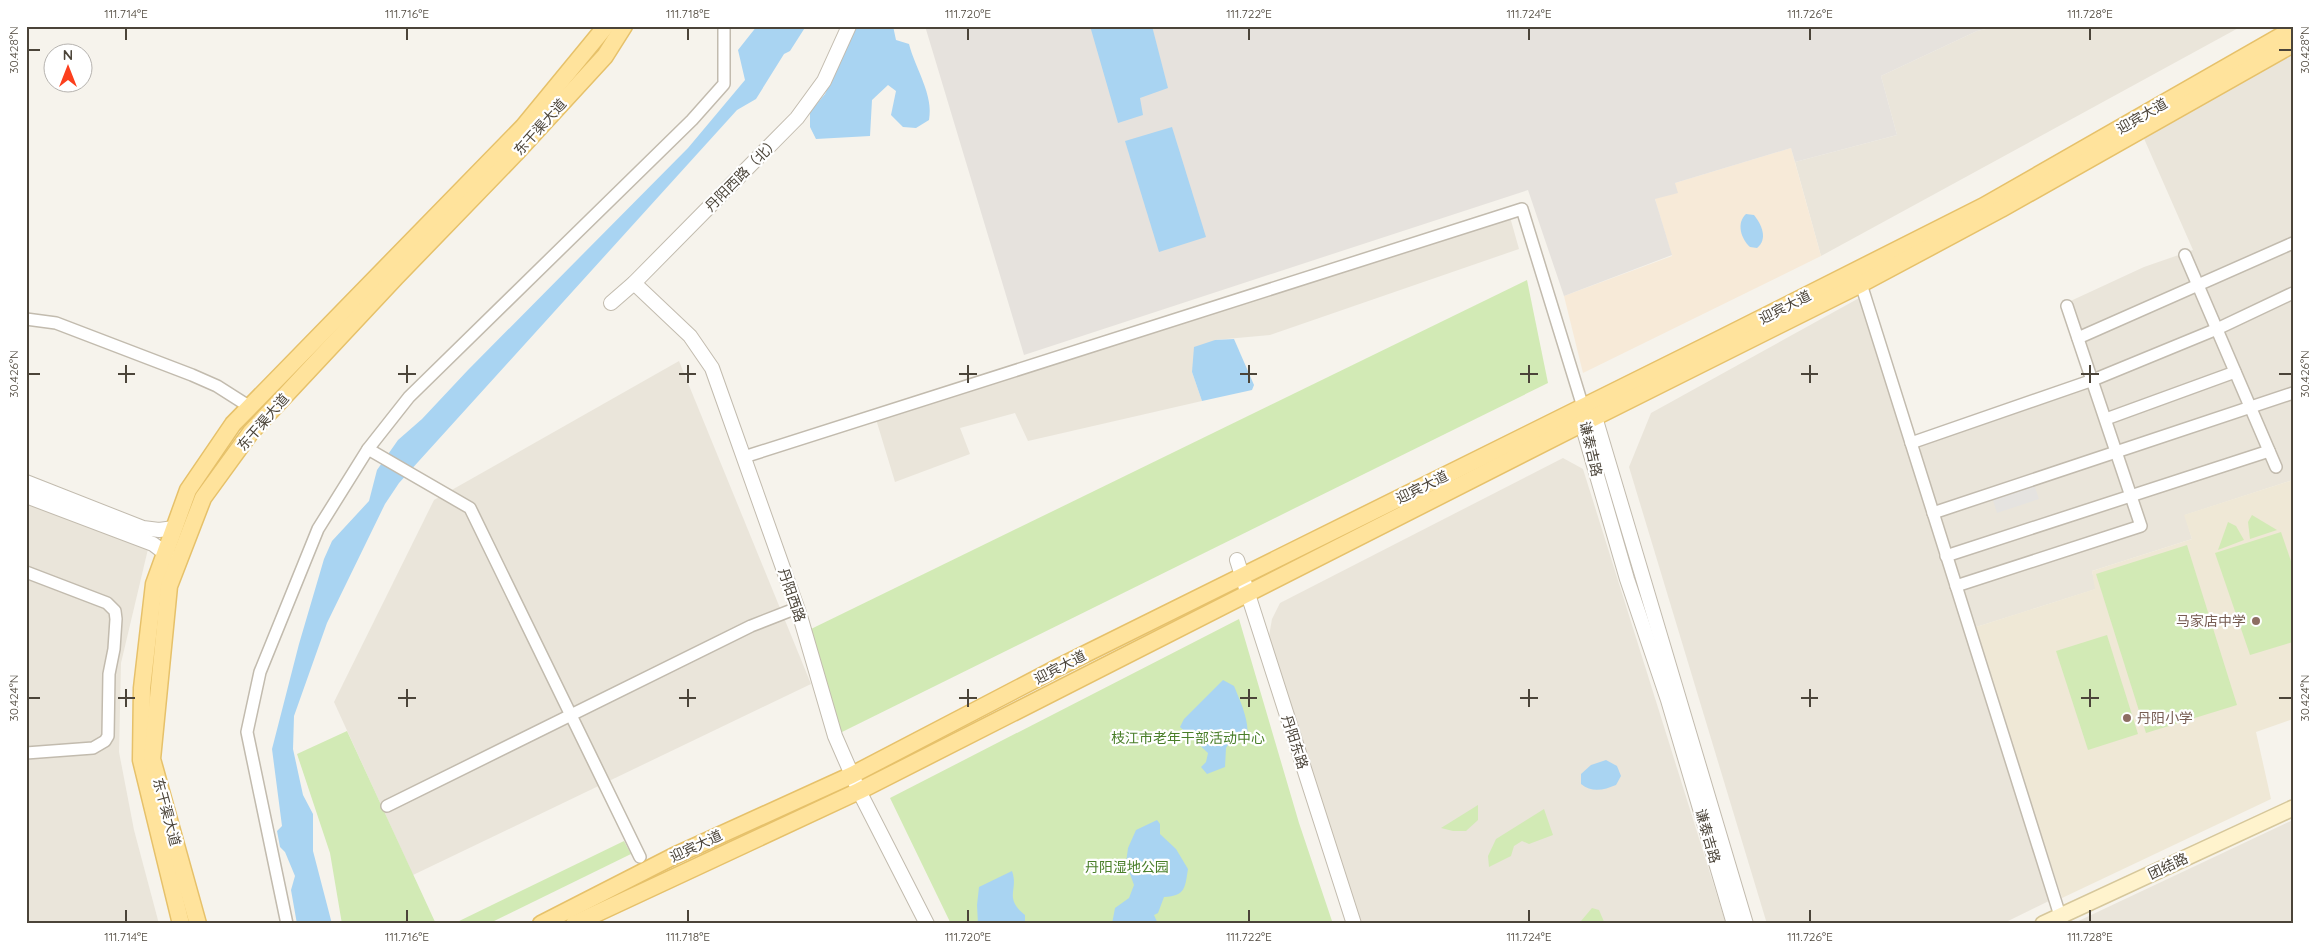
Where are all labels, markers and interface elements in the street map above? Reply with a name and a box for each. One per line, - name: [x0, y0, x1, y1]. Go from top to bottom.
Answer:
- text: 111.714°E: [104, 6, 148, 21]
- text: 111.716°E: [385, 6, 429, 21]
- text: 111.718°E: [666, 6, 710, 21]
- text: 111.720°E: [945, 6, 991, 21]
- text: 111.722°E: [1226, 6, 1272, 21]
- text: 111.724°E: [1506, 6, 1552, 21]
- text: 111.726°E: [1787, 6, 1833, 21]
- text: 111.728°E: [2067, 6, 2113, 21]
- text: 30.428°N: [6, 26, 21, 74]
- text: 30.428°N: [2297, 26, 2312, 74]
- north arrow: [42, 42, 92, 92]
- text: N: [63, 46, 73, 64]
- street label: 迎宾大道: [2113, 94, 2171, 138]
- street label: 东干渠大道: [510, 95, 570, 159]
- street label: 丹阳西路（北）: [701, 133, 783, 215]
- street label: 迎宾大道: [1756, 286, 1814, 328]
- text: 30.426°N: [6, 350, 21, 398]
- text: 30.426°N: [2297, 350, 2312, 398]
- street label: 东干渠大道: [233, 390, 293, 454]
- street label: 谦泰吉路: [1576, 420, 1606, 478]
- street label: 迎宾大道: [1393, 467, 1451, 507]
- street label: 丹阳西路: [774, 566, 810, 624]
- place label: 马家店中学: [2176, 612, 2246, 630]
- marker: 马家店中学: [2250, 615, 2262, 627]
- street label: 迎宾大道: [1031, 646, 1089, 688]
- text: 30.424°N: [6, 674, 21, 722]
- text: 30.424°N: [2297, 674, 2312, 722]
- place label: 丹阳小学: [2137, 709, 2193, 727]
- marker: 丹阳小学: [2121, 712, 2133, 724]
- street label: 丹阳东路: [1278, 713, 1312, 771]
- park label: 枝江市老年干部活动中心: [1111, 729, 1265, 747]
- street label: 东干渠大道: [149, 776, 185, 848]
- street label: 谦泰吉路: [1692, 807, 1724, 865]
- street label: 迎宾大道: [667, 826, 725, 866]
- street label: 团结路: [2145, 849, 2191, 883]
- park label: 丹阳湿地公园: [1085, 858, 1169, 876]
- text: 111.714°E: [104, 929, 148, 944]
- text: 111.716°E: [385, 929, 429, 944]
- text: 111.718°E: [666, 929, 710, 944]
- text: 111.720°E: [945, 929, 991, 944]
- text: 111.722°E: [1226, 929, 1272, 944]
- text: 111.724°E: [1506, 929, 1552, 944]
- text: 111.726°E: [1787, 929, 1833, 944]
- text: 111.728°E: [2067, 929, 2113, 944]

